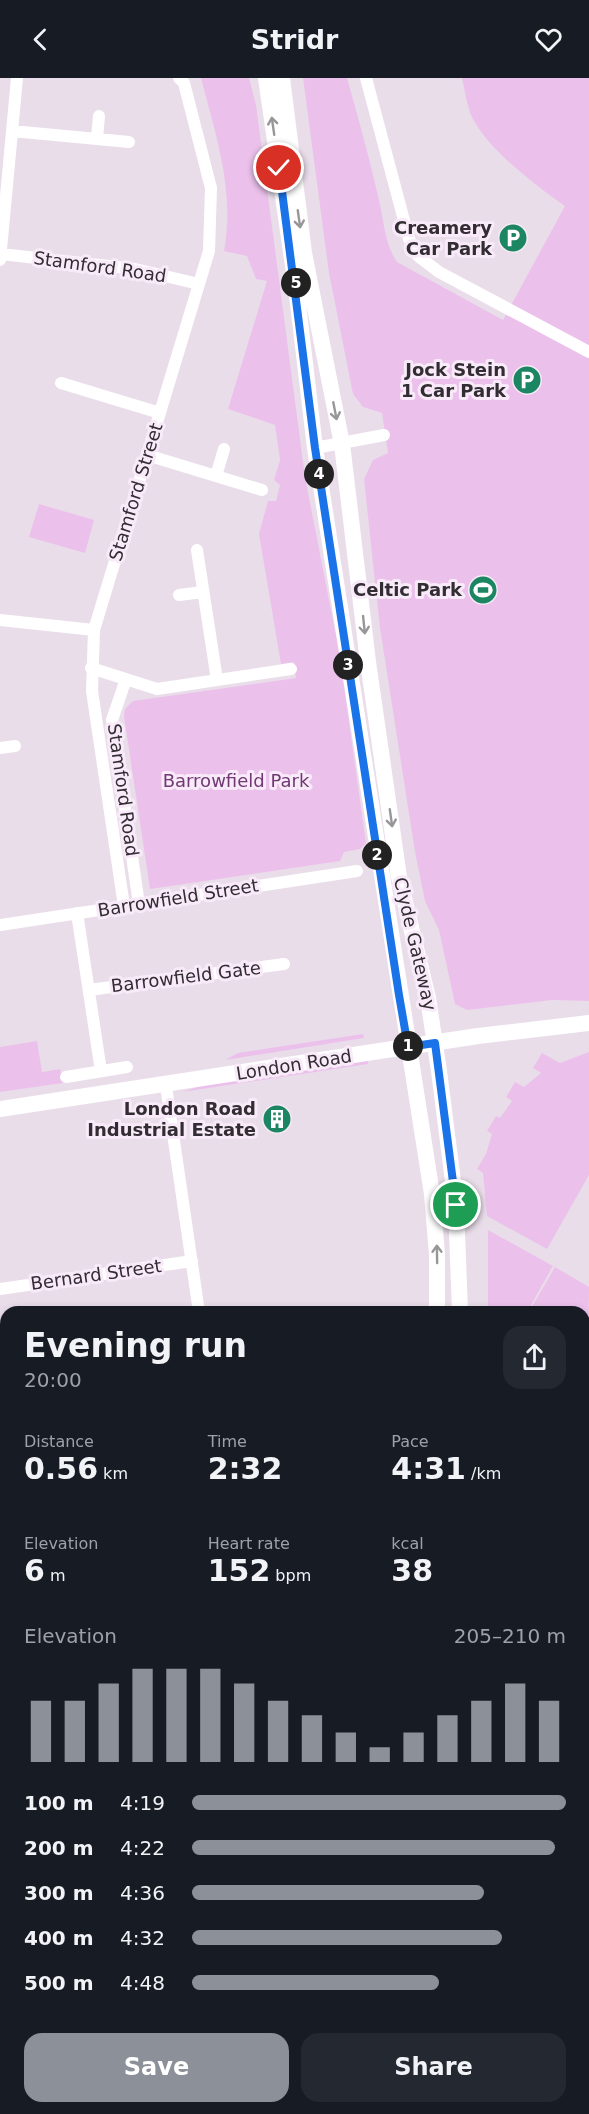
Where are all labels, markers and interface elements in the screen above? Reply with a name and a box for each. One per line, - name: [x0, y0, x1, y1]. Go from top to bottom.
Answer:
- icon: back: [24, 23, 57, 56]
- icon: heart: [532, 23, 565, 56]
- text: Stridr: [251, 24, 338, 55]
- one-way arrow: [268, 117, 279, 137]
- pin: [253, 142, 304, 193]
- icon: check: [262, 151, 295, 184]
- one-way arrow: [294, 209, 305, 229]
- place label: Creamery Car Park: [394, 217, 493, 259]
- parking icon: Creamery Car Park: [497, 222, 529, 254]
- street label: Stamford Road: [32, 247, 168, 286]
- pin: 5: [281, 268, 311, 298]
- text: 5: [290, 273, 302, 292]
- place label: Jock Stein 1 Car Park: [401, 359, 507, 401]
- parking icon: Jock Stein 1 Car Park: [511, 364, 543, 396]
- one-way arrow: [330, 401, 341, 420]
- street label: Stamford Street: [105, 420, 167, 563]
- pin: 4: [304, 459, 334, 489]
- text: 4: [313, 464, 325, 483]
- sports icon: Celtic Park: [467, 574, 499, 606]
- place label: Celtic Park: [353, 579, 463, 600]
- one-way arrow: [359, 615, 370, 634]
- pin: 3: [333, 650, 363, 680]
- text: 3: [342, 655, 354, 674]
- street label: Stamford Road: [104, 722, 143, 858]
- park label: Barrowfield Park: [163, 770, 310, 791]
- one-way arrow: [385, 808, 396, 828]
- pin: 2: [362, 840, 392, 870]
- text: 2: [371, 845, 383, 864]
- street label: Barrowfield Street: [96, 874, 260, 921]
- street label: Clyde Gateway: [390, 875, 441, 1013]
- street label: Barrowfield Gate: [110, 957, 262, 996]
- pin: 1: [393, 1031, 423, 1061]
- text: 1: [402, 1036, 414, 1055]
- street label: London Road: [235, 1045, 353, 1084]
- place label: London Road Industrial Estate: [87, 1098, 256, 1140]
- building icon: London Road Industrial Estate: [261, 1103, 293, 1135]
- pin: [430, 1179, 481, 1230]
- icon: arrive: [439, 1188, 472, 1221]
- one-way arrow: [431, 1245, 443, 1265]
- street label: Bernard Street: [29, 1255, 163, 1294]
- text: Evening run: [24, 1326, 247, 1365]
- button: share: [503, 1326, 566, 1389]
- text: 20:00: [24, 1368, 82, 1392]
- text: Distance: [24, 1432, 94, 1451]
- text: Time: [208, 1432, 247, 1451]
- text: Pace: [391, 1432, 429, 1451]
- text: 0.56: [24, 1451, 98, 1486]
- text: 2:32: [208, 1451, 282, 1486]
- text: 4:31: [391, 1451, 466, 1486]
- text: km: [98, 1464, 128, 1483]
- text: /km: [466, 1464, 501, 1483]
- text: Elevation: [24, 1534, 98, 1553]
- text: Heart rate: [208, 1534, 290, 1553]
- text: kcal: [391, 1534, 424, 1553]
- text: 6: [24, 1553, 45, 1588]
- text: 152: [208, 1553, 270, 1588]
- text: 38: [391, 1553, 433, 1588]
- text: m: [45, 1566, 66, 1585]
- text: bpm: [270, 1566, 311, 1585]
- text: Elevation: [24, 1624, 117, 1648]
- text: 205–210 m: [454, 1624, 566, 1648]
- text: 100 m: [24, 1791, 94, 1815]
- text: 4:19: [120, 1791, 165, 1815]
- text: 200 m: [24, 1836, 94, 1860]
- text: 4:22: [120, 1836, 165, 1860]
- text: 300 m: [24, 1881, 94, 1905]
- text: 4:36: [120, 1881, 165, 1905]
- text: 400 m: [24, 1926, 94, 1950]
- text: 4:32: [120, 1926, 165, 1950]
- text: 500 m: [24, 1971, 94, 1995]
- text: 4:48: [120, 1971, 165, 1995]
- button: Save: [24, 2033, 289, 2102]
- button: Share: [301, 2033, 566, 2102]

